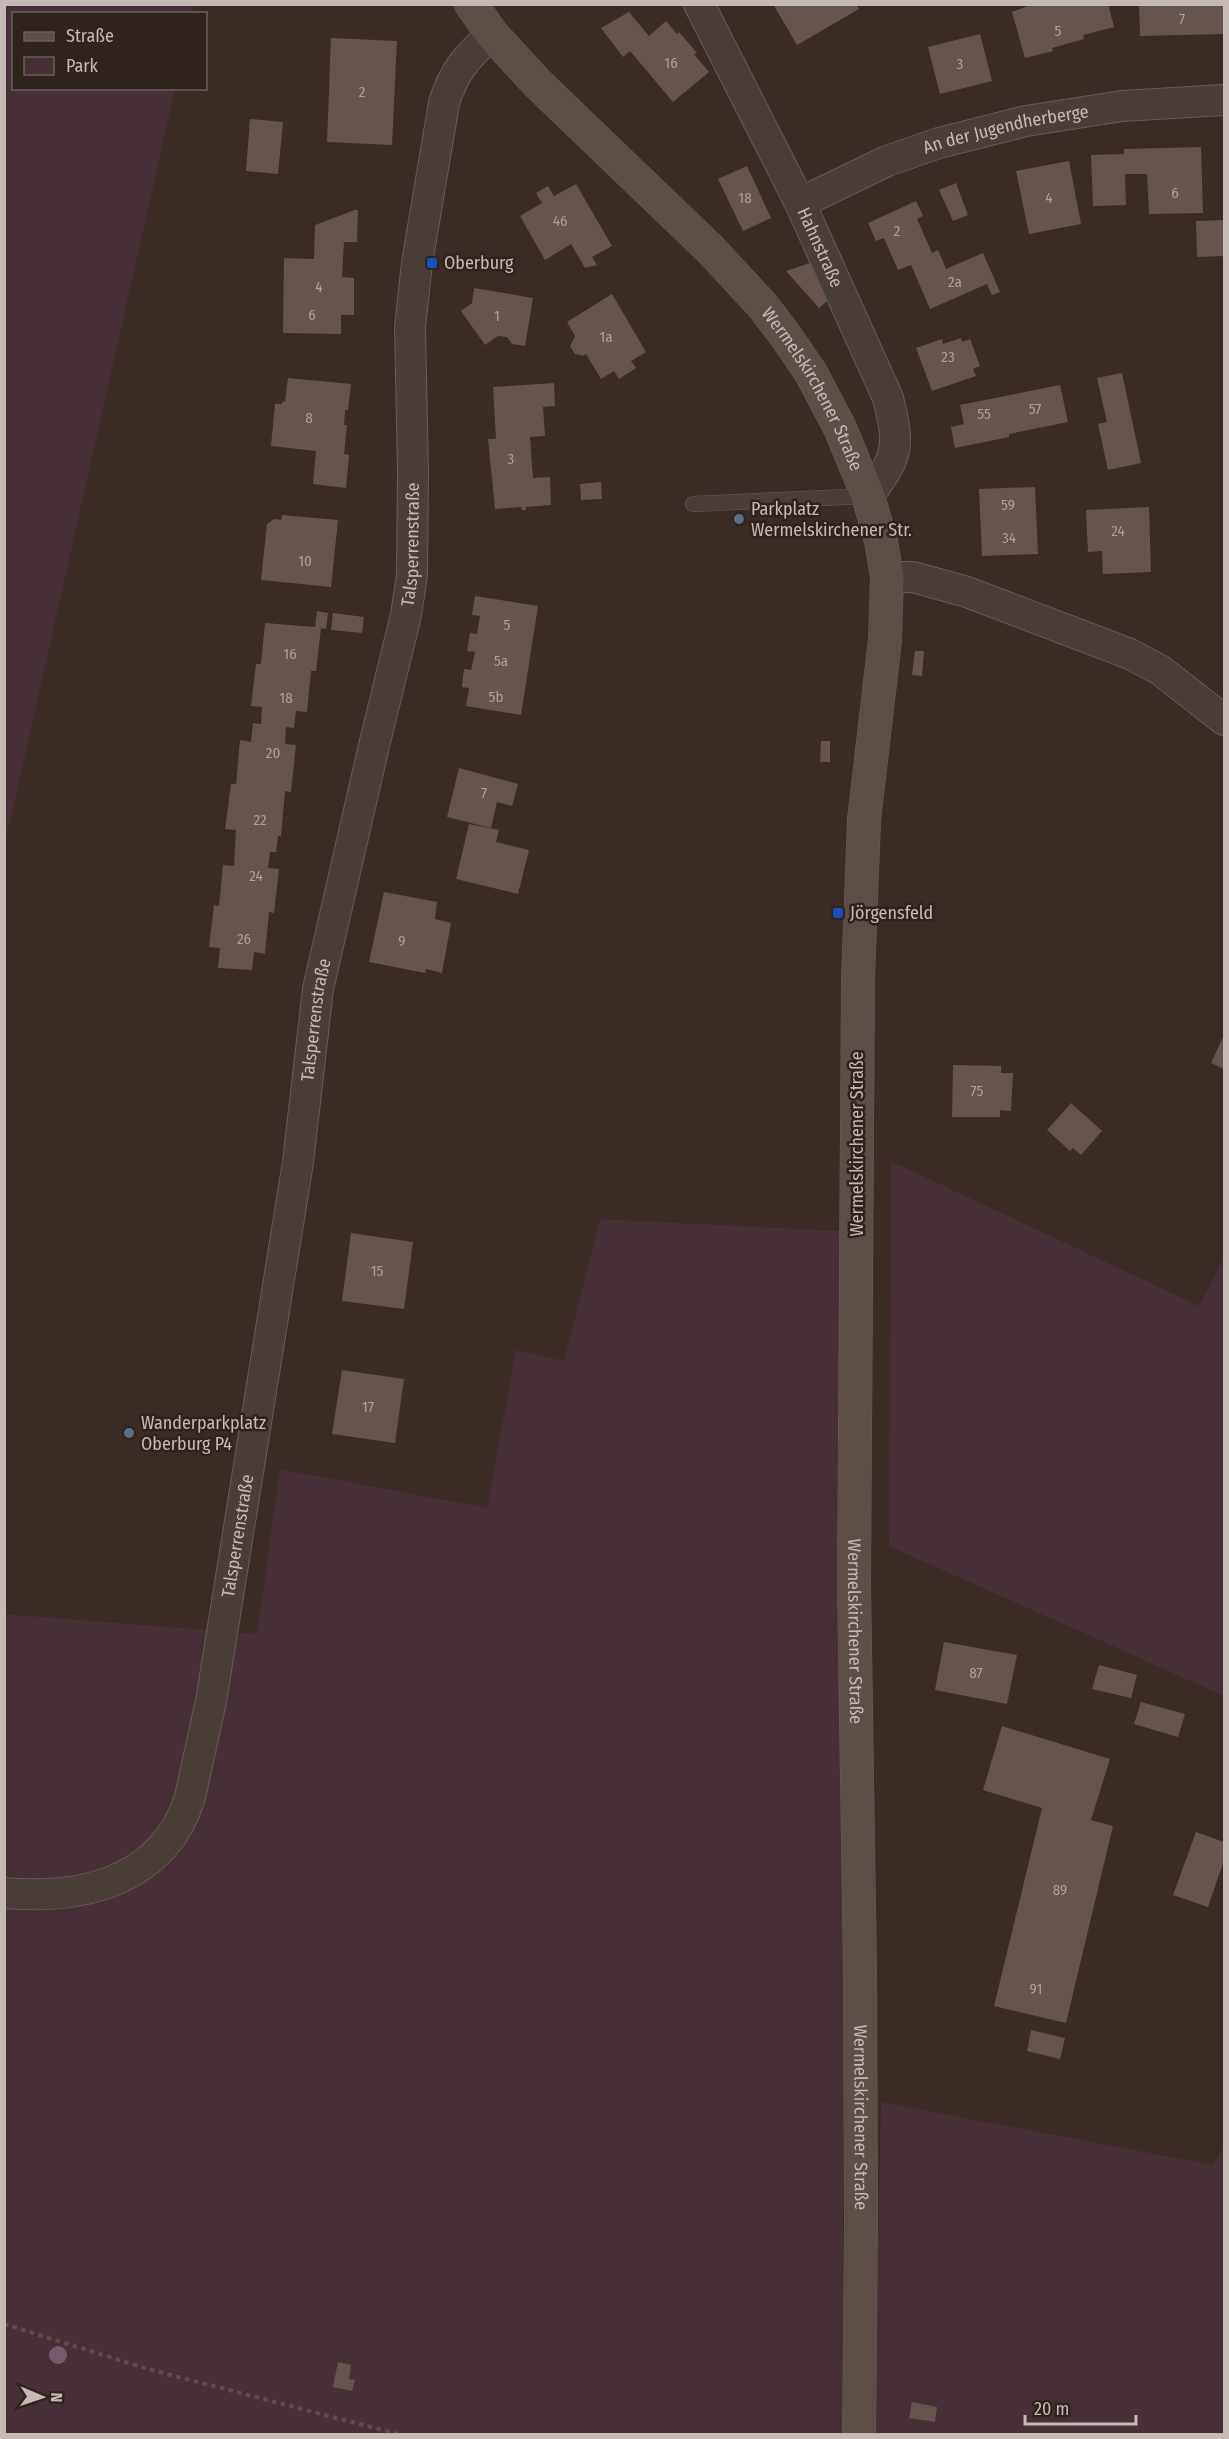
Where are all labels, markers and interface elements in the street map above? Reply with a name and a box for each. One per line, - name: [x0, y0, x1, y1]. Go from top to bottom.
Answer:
- house number: 7: [1179, 10, 1185, 28]
- legend: [12, 12, 207, 90]
- house number: 5: [1055, 22, 1062, 40]
- text: Straße: [66, 25, 114, 47]
- house number: 16: [664, 54, 678, 72]
- text: Park: [66, 55, 99, 77]
- house number: 3: [957, 55, 964, 73]
- house number: 2: [359, 83, 366, 101]
- street label: An der Jugendherberge: [920, 100, 1090, 159]
- house number: 6: [1171, 184, 1179, 202]
- house number: 18: [738, 189, 752, 207]
- house number: 4: [1045, 189, 1053, 207]
- street label: Hahnstraße: [792, 204, 848, 291]
- house number: 46: [553, 212, 567, 230]
- house number: 2: [894, 222, 901, 240]
- place label: Oberburg: [444, 252, 514, 274]
- marker: Oberburg: [425, 256, 439, 270]
- house number: 2a: [948, 273, 962, 291]
- house number: 4: [315, 278, 323, 296]
- street label: Wermelskirchener Straße: [757, 303, 867, 474]
- house number: 6: [308, 306, 316, 324]
- house number: 1: [494, 307, 500, 325]
- house number: 1a: [599, 328, 613, 346]
- house number: 23: [941, 348, 955, 366]
- house number: 57: [1029, 400, 1041, 418]
- house number: 55: [977, 405, 991, 423]
- house number: 8: [305, 409, 313, 427]
- house number: 3: [508, 450, 515, 468]
- street label: Talsperrenstraße: [396, 482, 424, 608]
- house number: 59: [1001, 496, 1015, 514]
- place label: Parkplatz Wermelskirchener Str.: [751, 498, 912, 541]
- marker: Parkplatz Wermelskirchener Str.: [732, 512, 746, 526]
- house number: 24: [1111, 522, 1125, 540]
- house number: 34: [1002, 529, 1016, 547]
- house number: 10: [298, 552, 312, 570]
- house number: 5: [504, 616, 511, 634]
- house number: 16: [283, 645, 297, 663]
- house number: 5a: [494, 652, 508, 670]
- house number: 5b: [489, 688, 503, 706]
- house number: 18: [279, 689, 293, 707]
- house number: 20: [266, 744, 280, 762]
- house number: 7: [481, 784, 487, 802]
- house number: 22: [253, 811, 267, 829]
- house number: 24: [249, 867, 263, 885]
- place label: Jörgensfeld: [850, 902, 933, 924]
- marker: Jörgensfeld: [831, 906, 845, 920]
- house number: 26: [237, 930, 251, 948]
- house number: 9: [398, 932, 406, 950]
- street label: Talsperrenstraße: [296, 956, 336, 1083]
- street label: Wermelskirchener Straße: [846, 1051, 868, 1237]
- house number: 75: [971, 1082, 983, 1100]
- house number: 15: [371, 1262, 383, 1280]
- house number: 17: [362, 1398, 374, 1416]
- place label: Wanderparkplatz Oberburg P4: [141, 1412, 266, 1455]
- marker: Wanderparkplatz Oberburg P4: [122, 1426, 136, 1440]
- street label: Talsperrenstraße: [217, 1473, 258, 1599]
- street label: Wermelskirchener Straße: [843, 1539, 867, 1724]
- house number: 87: [969, 1664, 983, 1682]
- house number: 89: [1053, 1881, 1067, 1899]
- house number: 91: [1030, 1980, 1042, 1998]
- street label: Wermelskirchener Straße: [849, 2025, 872, 2210]
- north arrow: [12, 2367, 72, 2427]
- scale bar: [1025, 2388, 1136, 2426]
- text: N: [47, 2392, 66, 2403]
- text: 20 m: [1034, 2398, 1069, 2420]

